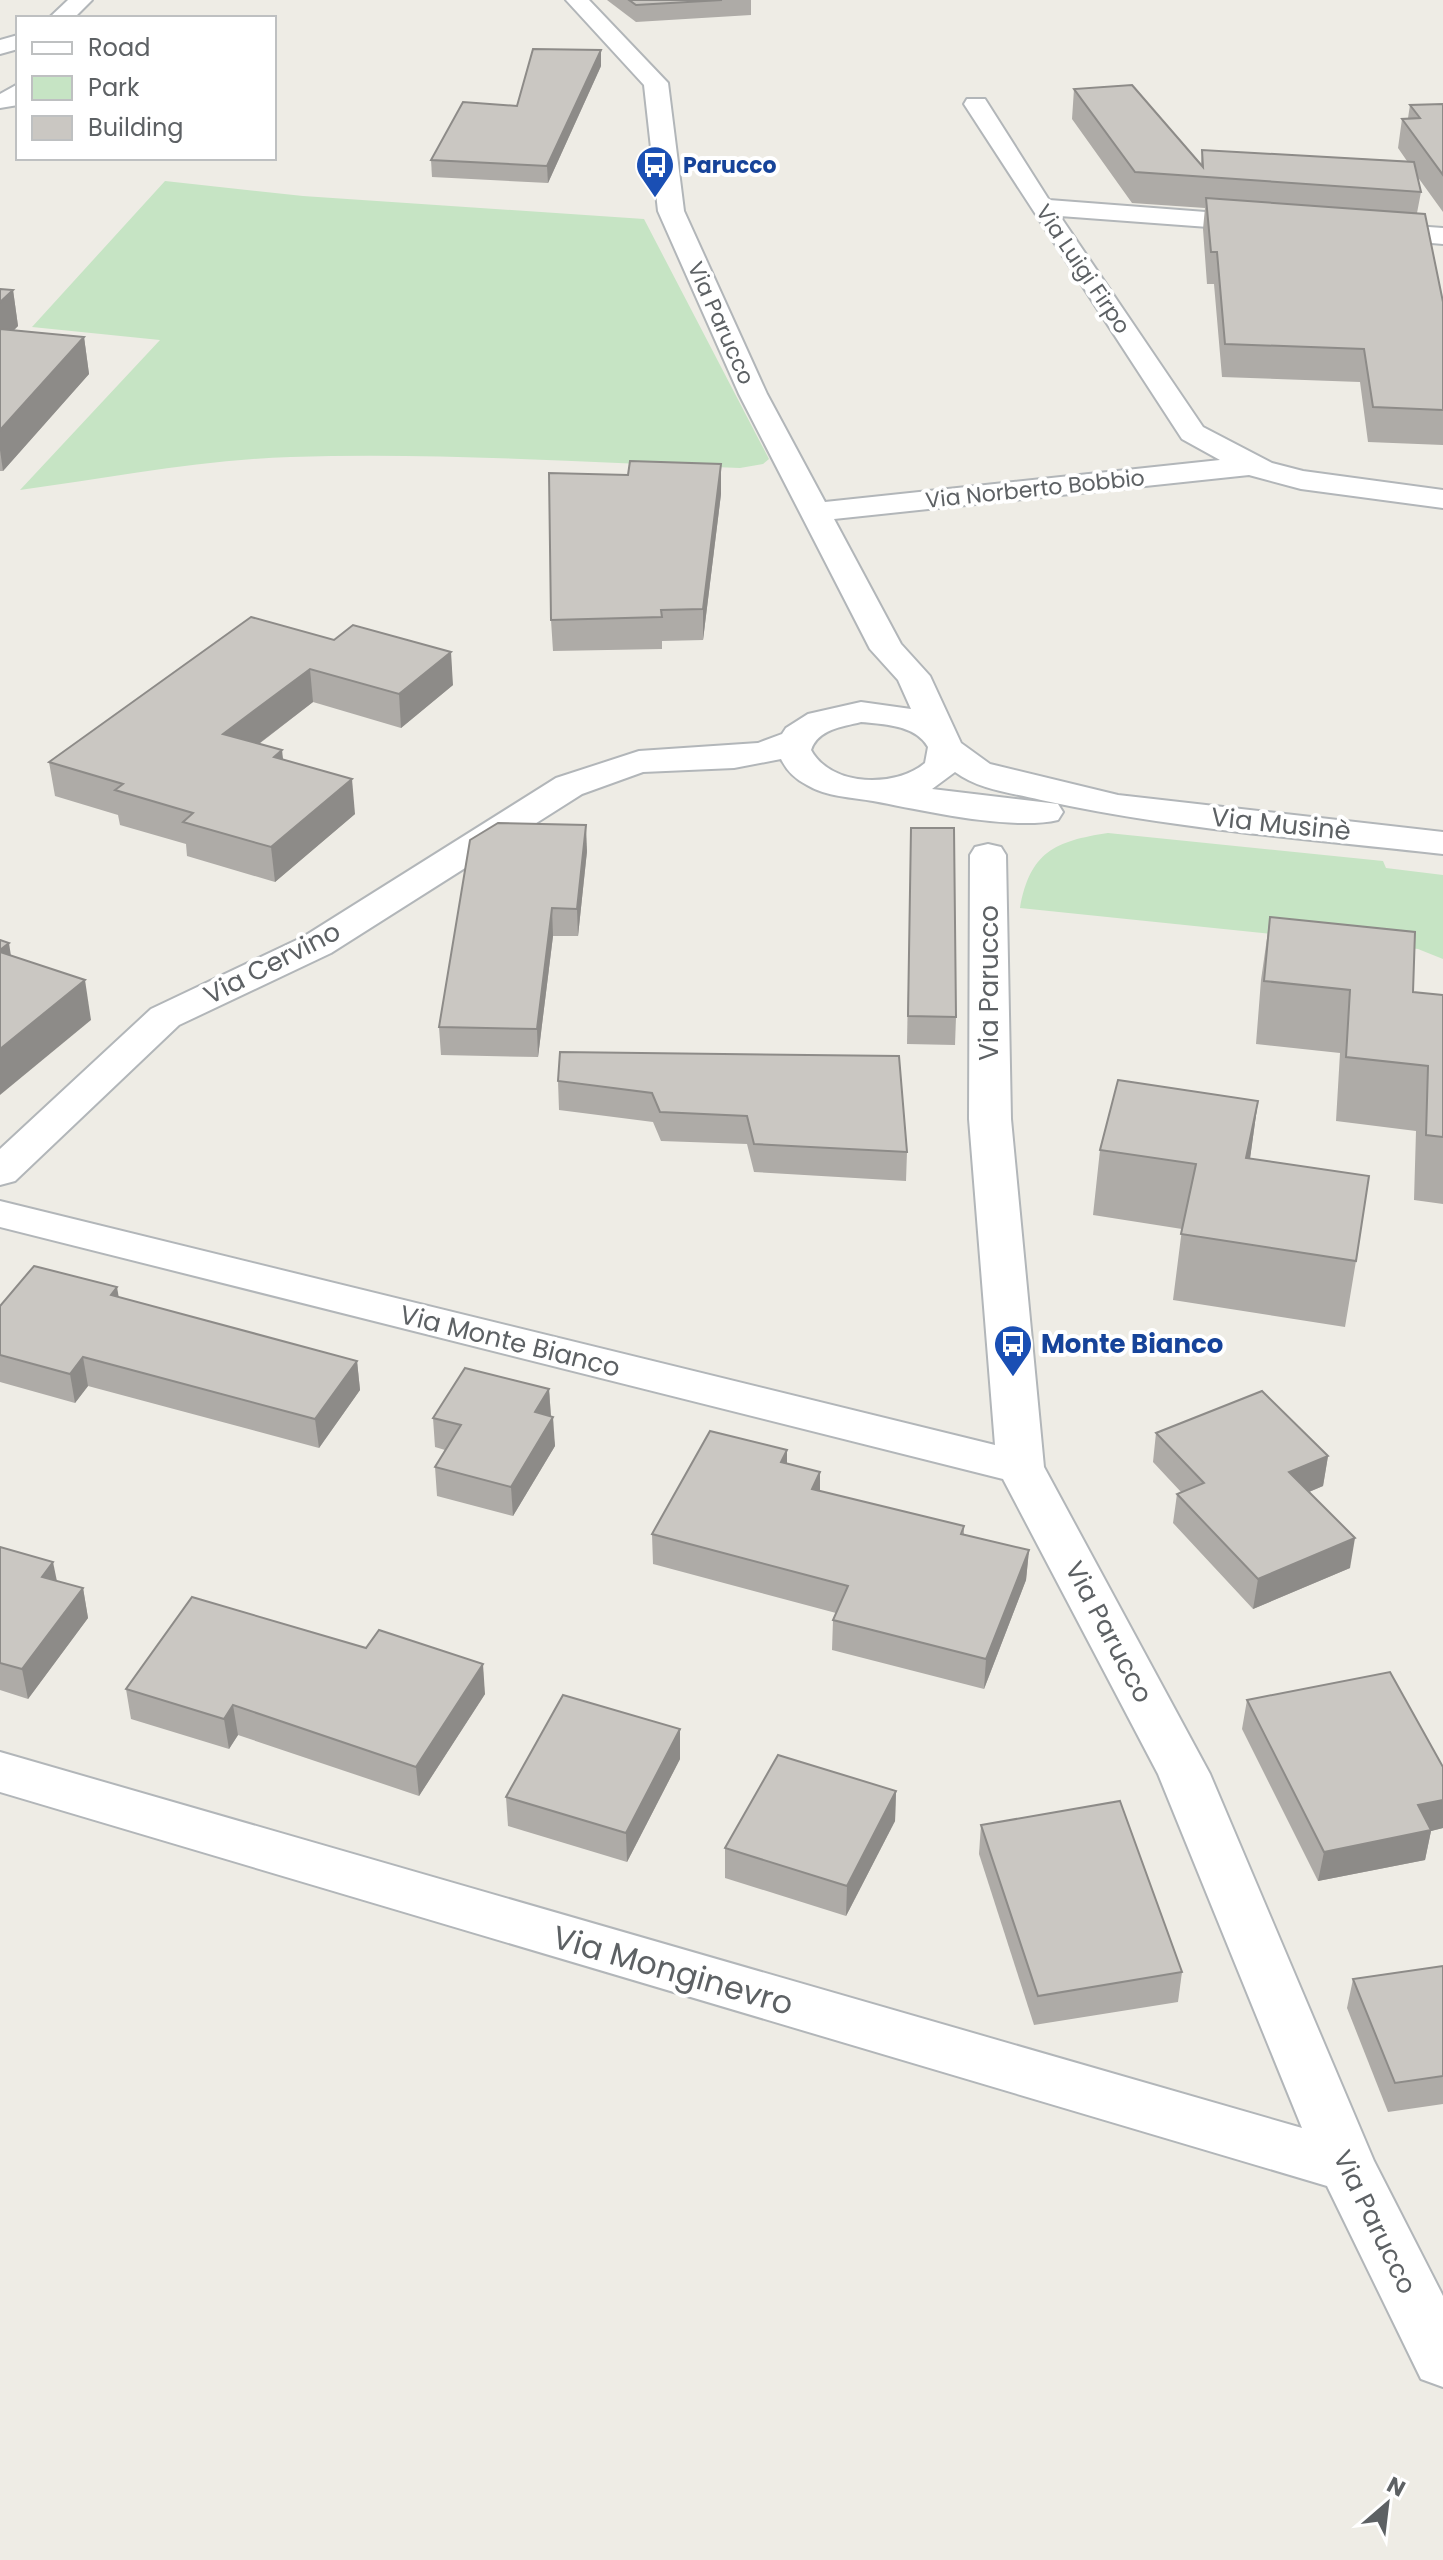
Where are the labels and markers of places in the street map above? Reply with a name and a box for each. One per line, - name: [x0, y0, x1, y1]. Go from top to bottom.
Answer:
- bus stop icon: Parucco: [634, 144, 676, 199]
- place label: Parucco: [683, 150, 777, 181]
- bus stop icon: Monte Bianco: [992, 1323, 1034, 1378]
- place label: Monte Bianco: [1041, 1326, 1223, 1362]

